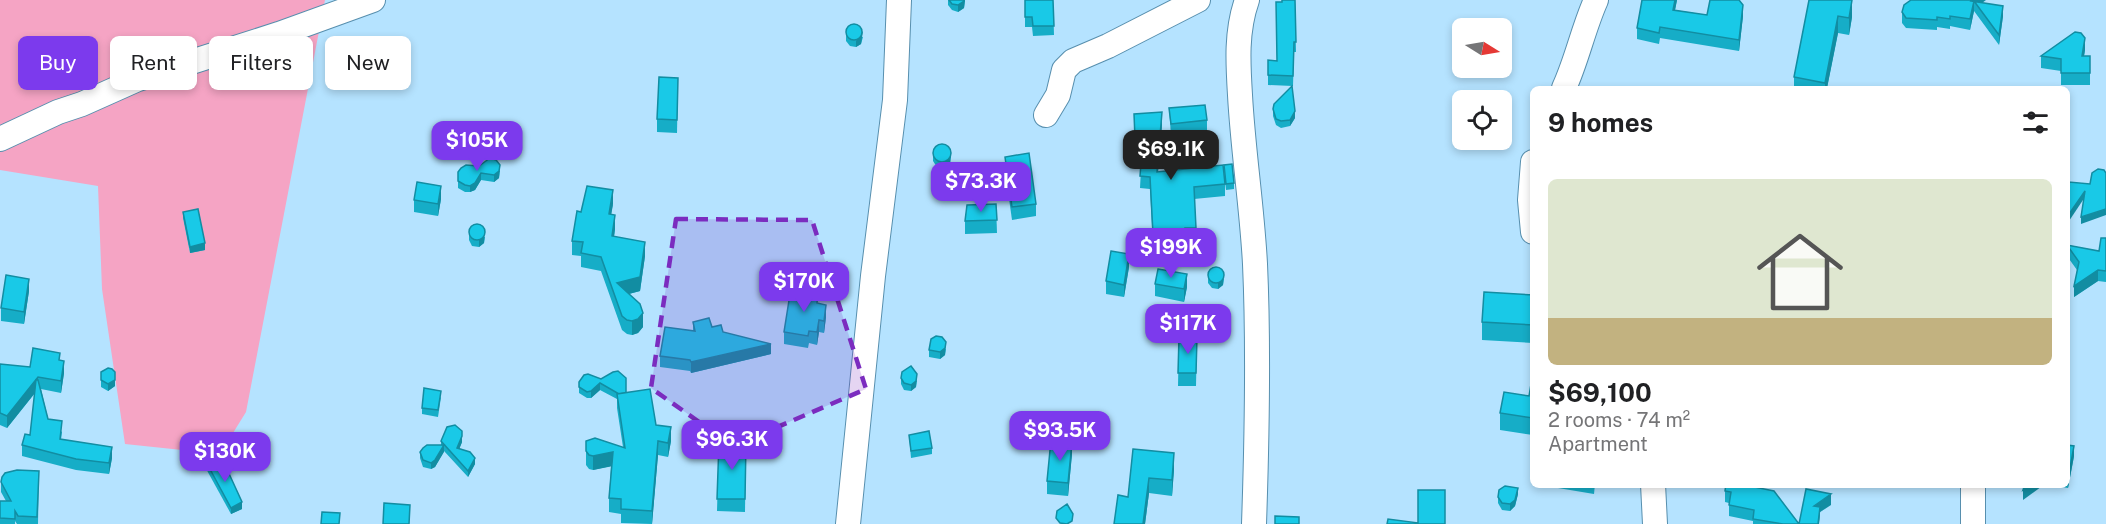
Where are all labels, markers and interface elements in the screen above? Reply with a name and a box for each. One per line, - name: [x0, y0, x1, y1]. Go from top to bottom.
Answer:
- north arrow: [1452, 18, 1512, 78]
- map controls: [1452, 18, 1512, 150]
- chip: Buy: [18, 36, 98, 90]
- chip: Rent: [110, 36, 197, 90]
- chip: Filters: [209, 36, 313, 90]
- chip: New: [325, 36, 411, 90]
- button: locate: [1452, 90, 1512, 150]
- icon: filters: [2019, 106, 2052, 139]
- text: 9 homes: [1548, 107, 1653, 138]
- pin: $105K: [435, 121, 519, 172]
- text: $105K: [446, 128, 508, 152]
- pin: $69.1K: [1122, 130, 1220, 181]
- text: $69.1K: [1137, 137, 1205, 161]
- pin: $73.3K: [932, 162, 1030, 213]
- text: $73.3K: [945, 169, 1017, 193]
- icon: home: [1746, 218, 1854, 326]
- pin: $199K: [1129, 228, 1213, 279]
- text: $199K: [1140, 235, 1202, 259]
- pin: $170K: [762, 262, 846, 313]
- text: $170K: [773, 269, 835, 293]
- pin: $117K: [1146, 304, 1230, 355]
- text: $117K: [1159, 311, 1217, 335]
- text: $69,100: [1548, 377, 1652, 408]
- text: 2 rooms · 74 m²: [1548, 408, 1690, 432]
- pin: $93.5K: [1011, 411, 1109, 462]
- text: $93.5K: [1023, 418, 1097, 442]
- pin: $96.3K: [683, 420, 781, 471]
- text: $96.3K: [696, 427, 768, 451]
- pin: $130K: [183, 432, 267, 483]
- text: Apartment: [1548, 432, 1648, 456]
- text: $130K: [194, 439, 256, 463]

